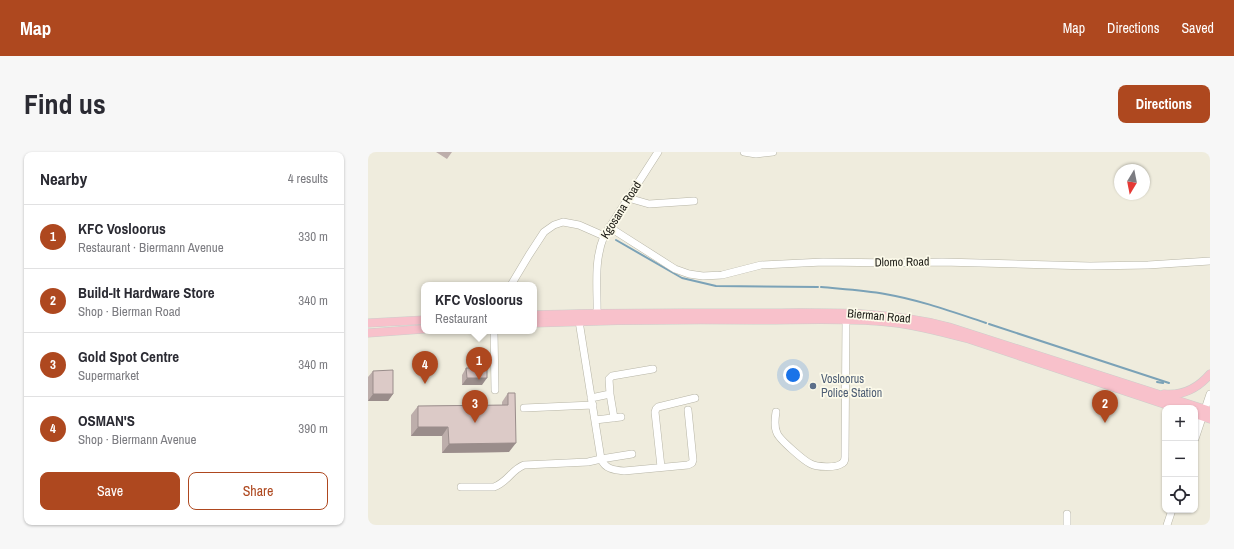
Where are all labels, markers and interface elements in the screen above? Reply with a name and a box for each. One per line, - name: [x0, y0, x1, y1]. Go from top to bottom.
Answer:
- text: Map: [20, 15, 51, 41]
- text: Map: [1063, 19, 1085, 37]
- text: Directions: [1107, 19, 1159, 37]
- text: Saved: [1181, 19, 1214, 37]
- text: Find us: [24, 85, 106, 123]
- button: Directions: [1118, 85, 1210, 123]
- north arrow: [1114, 164, 1150, 200]
- text: Nearby: [40, 167, 87, 190]
- text: 4 results: [288, 170, 328, 187]
- street label: Kgosana Road: [597, 178, 645, 242]
- text: KFC Vosloorus: [78, 218, 166, 239]
- text: 1: [50, 228, 56, 245]
- text: 330 m: [298, 228, 328, 245]
- text: Restaurant · Biermann Avenue: [78, 239, 224, 256]
- street label: Dlomo Road: [875, 254, 929, 270]
- text: Build-It Hardware Store: [78, 282, 215, 303]
- popup: [421, 282, 537, 334]
- text: KFC Vosloorus: [435, 289, 523, 310]
- text: 2: [50, 292, 56, 309]
- text: 340 m: [298, 292, 328, 309]
- text: Shop · Bierman Road: [78, 303, 181, 320]
- street label: Bierman Road: [847, 305, 911, 327]
- text: Restaurant: [435, 310, 487, 327]
- text: Gold Spot Centre: [78, 346, 179, 367]
- pin: 1: [466, 347, 492, 380]
- pin: 4: [412, 351, 438, 384]
- text: 3: [50, 356, 56, 373]
- text: 340 m: [298, 356, 328, 373]
- your location: [783, 365, 803, 385]
- text: Supermarket: [78, 367, 139, 384]
- place label: Vosloorus Police Station: [821, 371, 882, 401]
- marker: Vosloorus Police Station: [808, 381, 818, 391]
- pin: 3: [462, 390, 488, 423]
- pin: 2: [1092, 390, 1118, 423]
- map controls: [1162, 405, 1198, 513]
- button: +: [1162, 405, 1198, 441]
- text: OSMAN'S: [78, 410, 135, 431]
- text: 4: [50, 420, 56, 437]
- text: 390 m: [298, 420, 328, 437]
- text: Shop · Biermann Avenue: [78, 431, 196, 448]
- button: −: [1162, 441, 1198, 477]
- button: Save: [40, 472, 180, 510]
- button: Share: [188, 472, 328, 510]
- button: locate: [1162, 477, 1198, 513]

